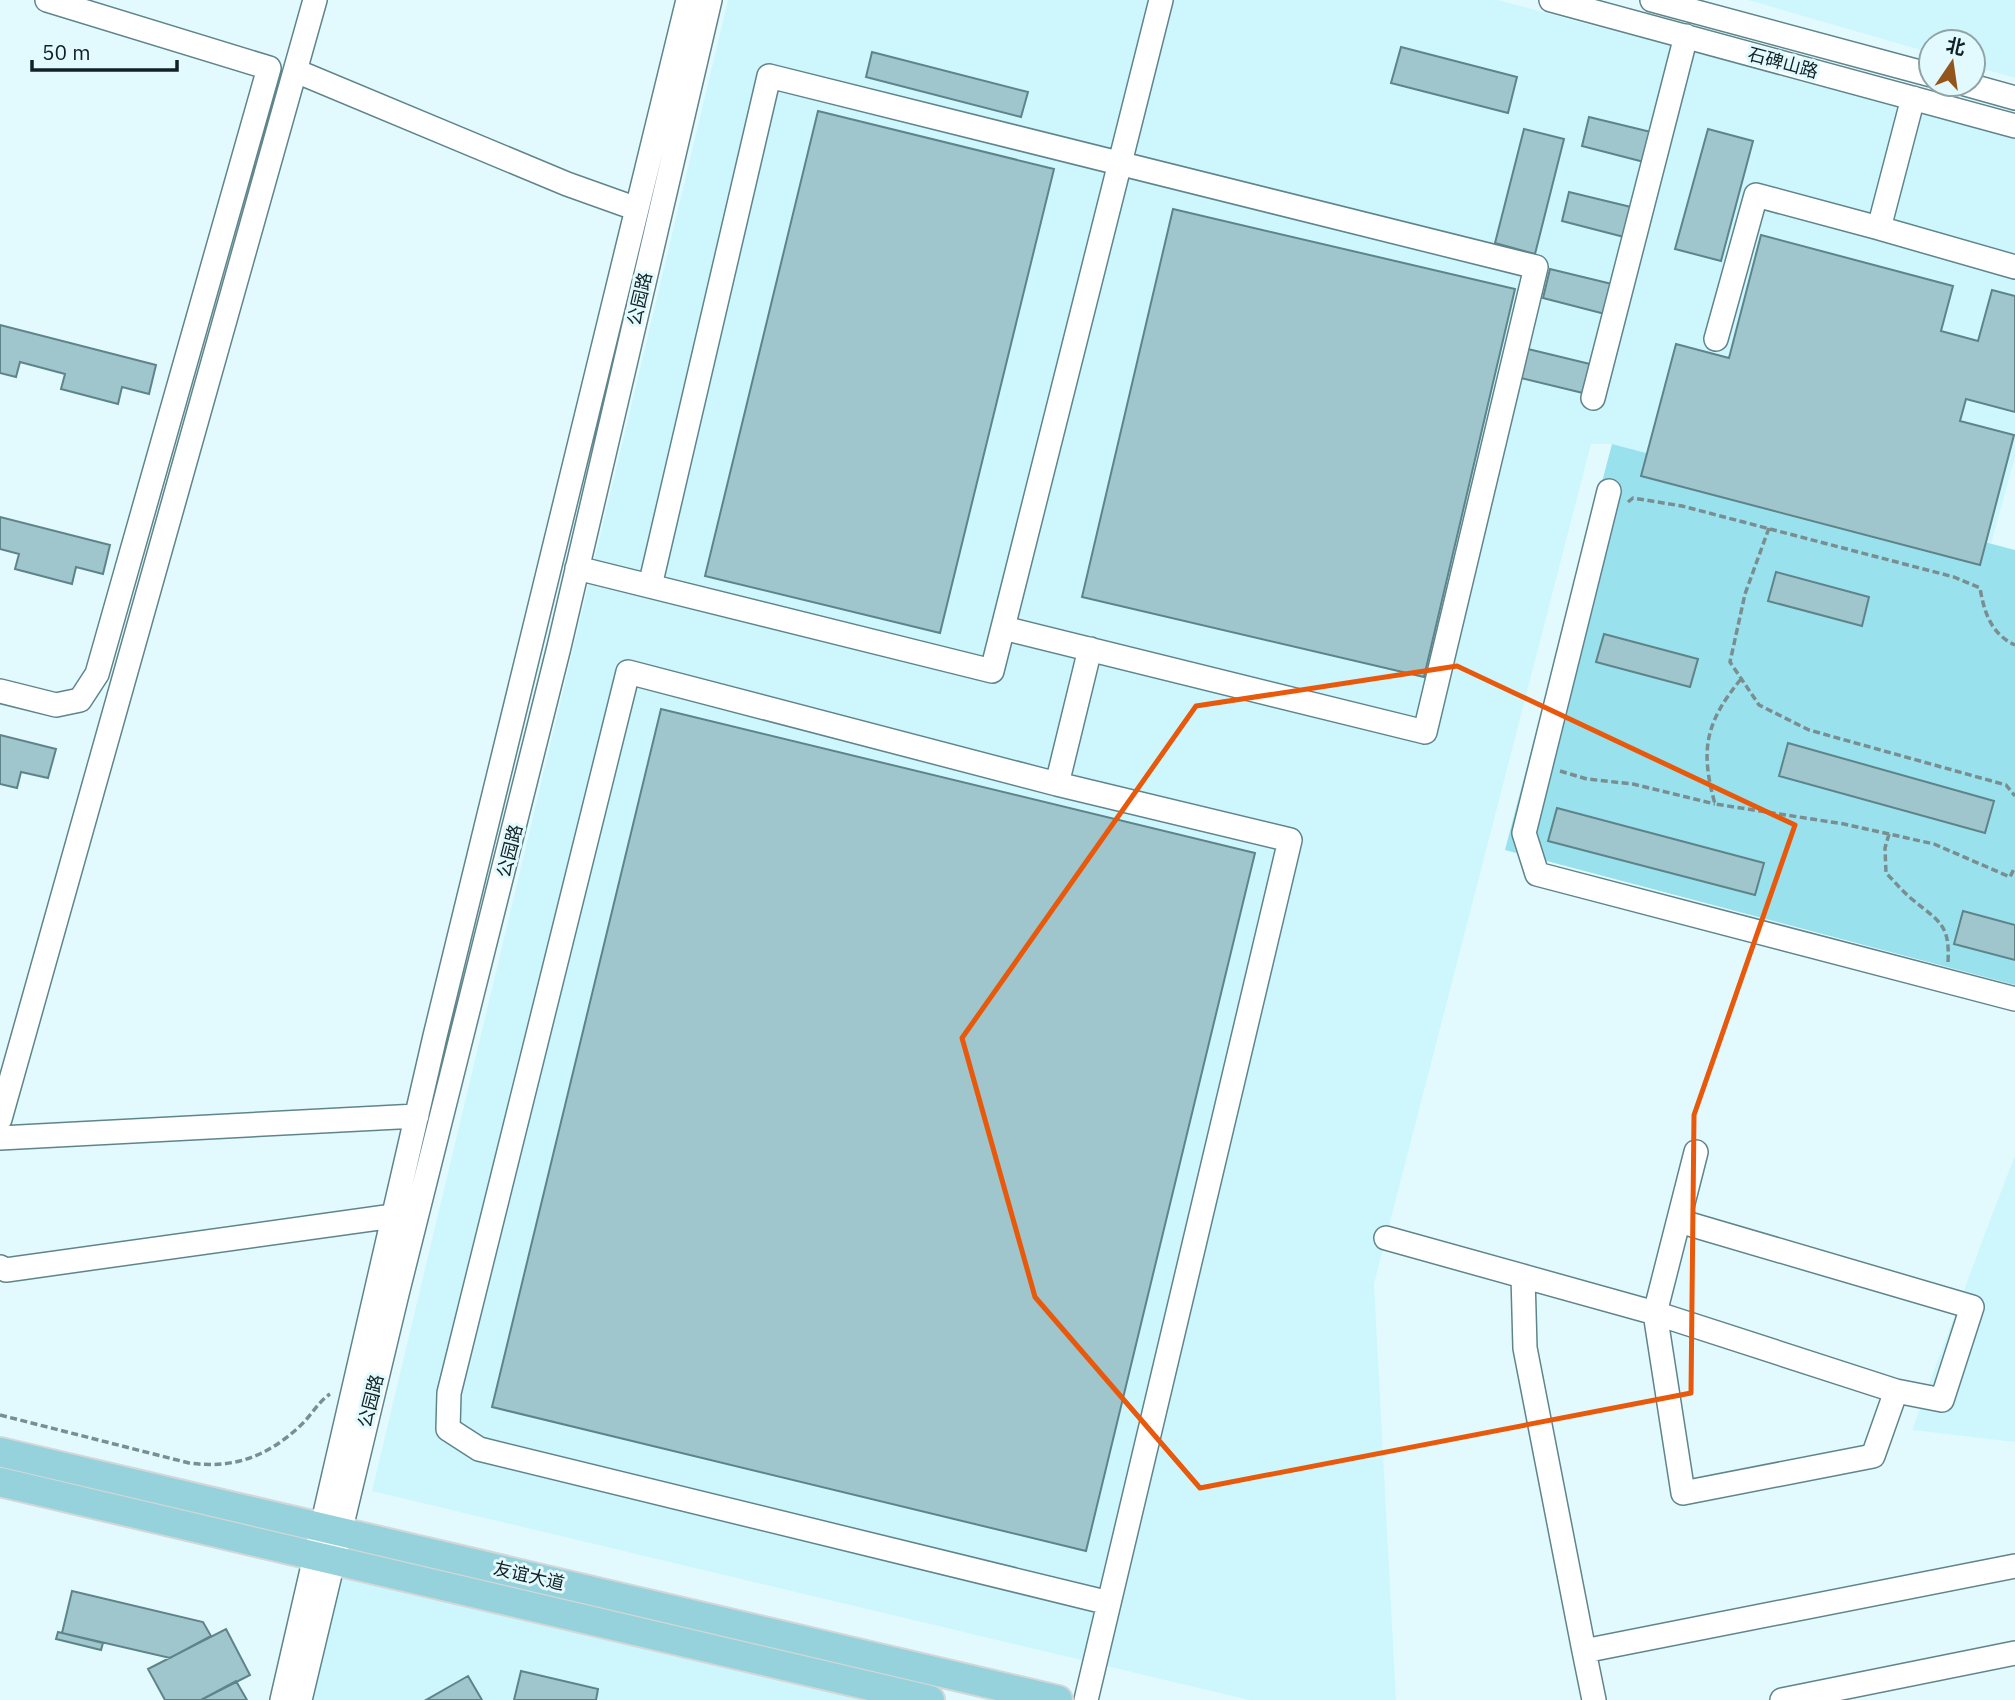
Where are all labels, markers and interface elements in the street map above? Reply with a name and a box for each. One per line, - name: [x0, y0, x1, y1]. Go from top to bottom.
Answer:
- scale bar: [32, 28, 177, 72]
- north arrow: [1917, 28, 1987, 98]
- text: 北: [1944, 33, 1968, 60]
- text: 50 m: [42, 38, 91, 66]
- street label: 石碑山路: [1745, 42, 1821, 83]
- street label: 公园路: [622, 270, 657, 328]
- street label: 公园路: [492, 822, 527, 880]
- street label: 公园路: [353, 1372, 388, 1430]
- street label: 友谊大道: [491, 1556, 567, 1595]

